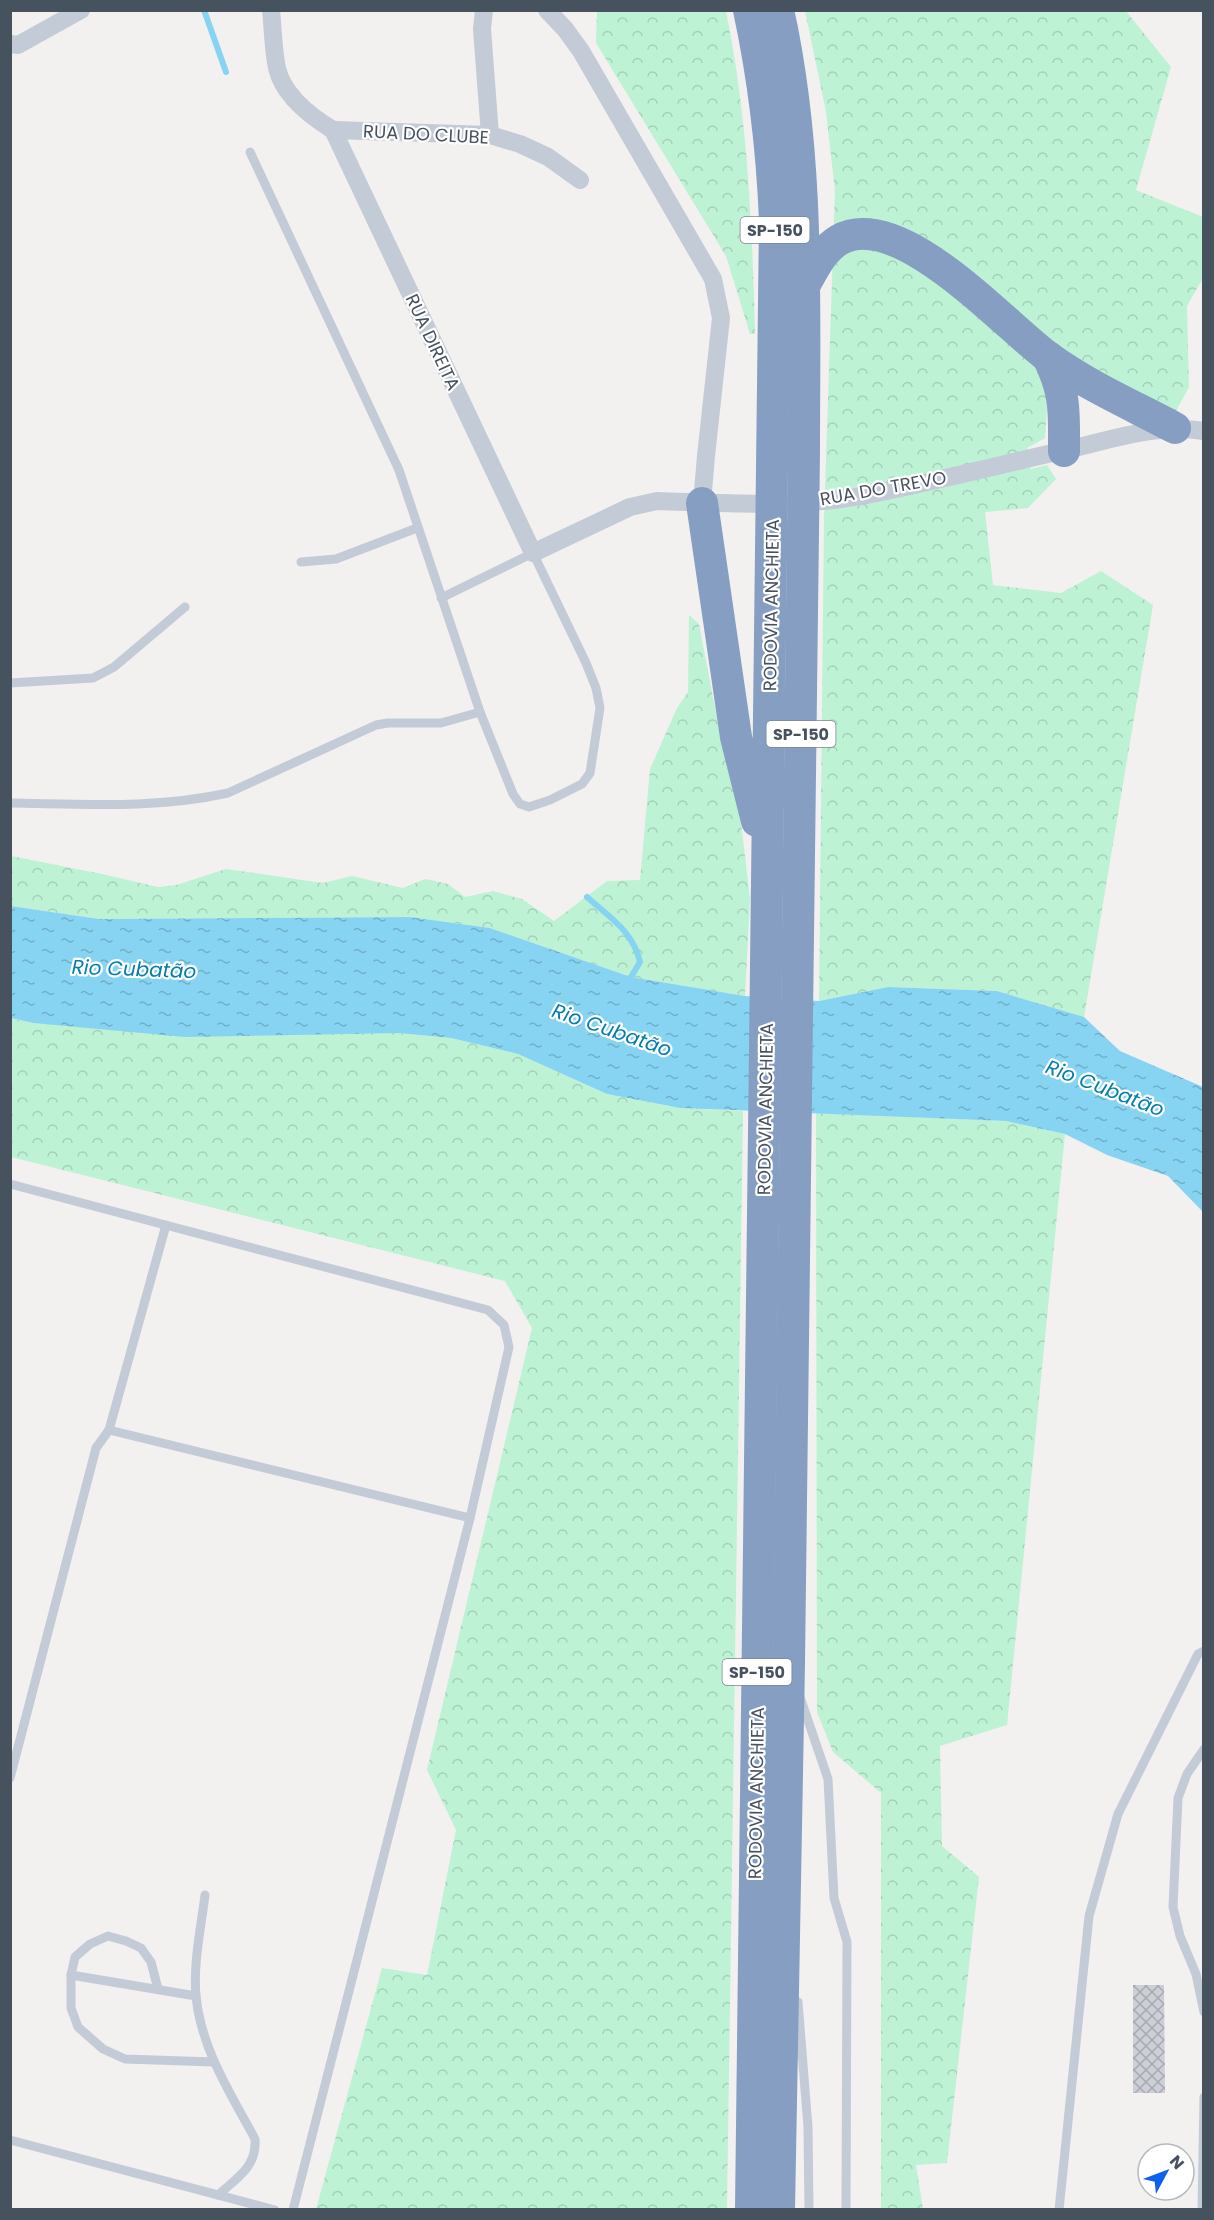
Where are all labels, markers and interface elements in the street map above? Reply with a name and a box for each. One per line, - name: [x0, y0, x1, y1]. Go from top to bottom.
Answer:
- street label: RUA DO CLUBE: [363, 118, 489, 150]
- road number: SP-150: [740, 217, 810, 243]
- street label: RUA DIREITA: [400, 290, 466, 394]
- street label: RUA DO TREVO: [818, 465, 948, 511]
- street label: RODOVIA ANCHIETA: [757, 519, 785, 691]
- road number: SP-150: [766, 721, 836, 747]
- water label: Rio Cubatão: [71, 953, 197, 985]
- water label: Rio Cubatão: [548, 996, 676, 1064]
- street label: RODOVIA ANCHIETA: [751, 1023, 779, 1195]
- water label: Rio Cubatão: [1042, 1053, 1168, 1123]
- road number: SP-150: [722, 1659, 792, 1685]
- street label: RODOVIA ANCHIETA: [742, 1707, 770, 1879]
- north arrow: [1136, 2142, 1196, 2202]
- text: N: [1164, 2150, 1190, 2175]

